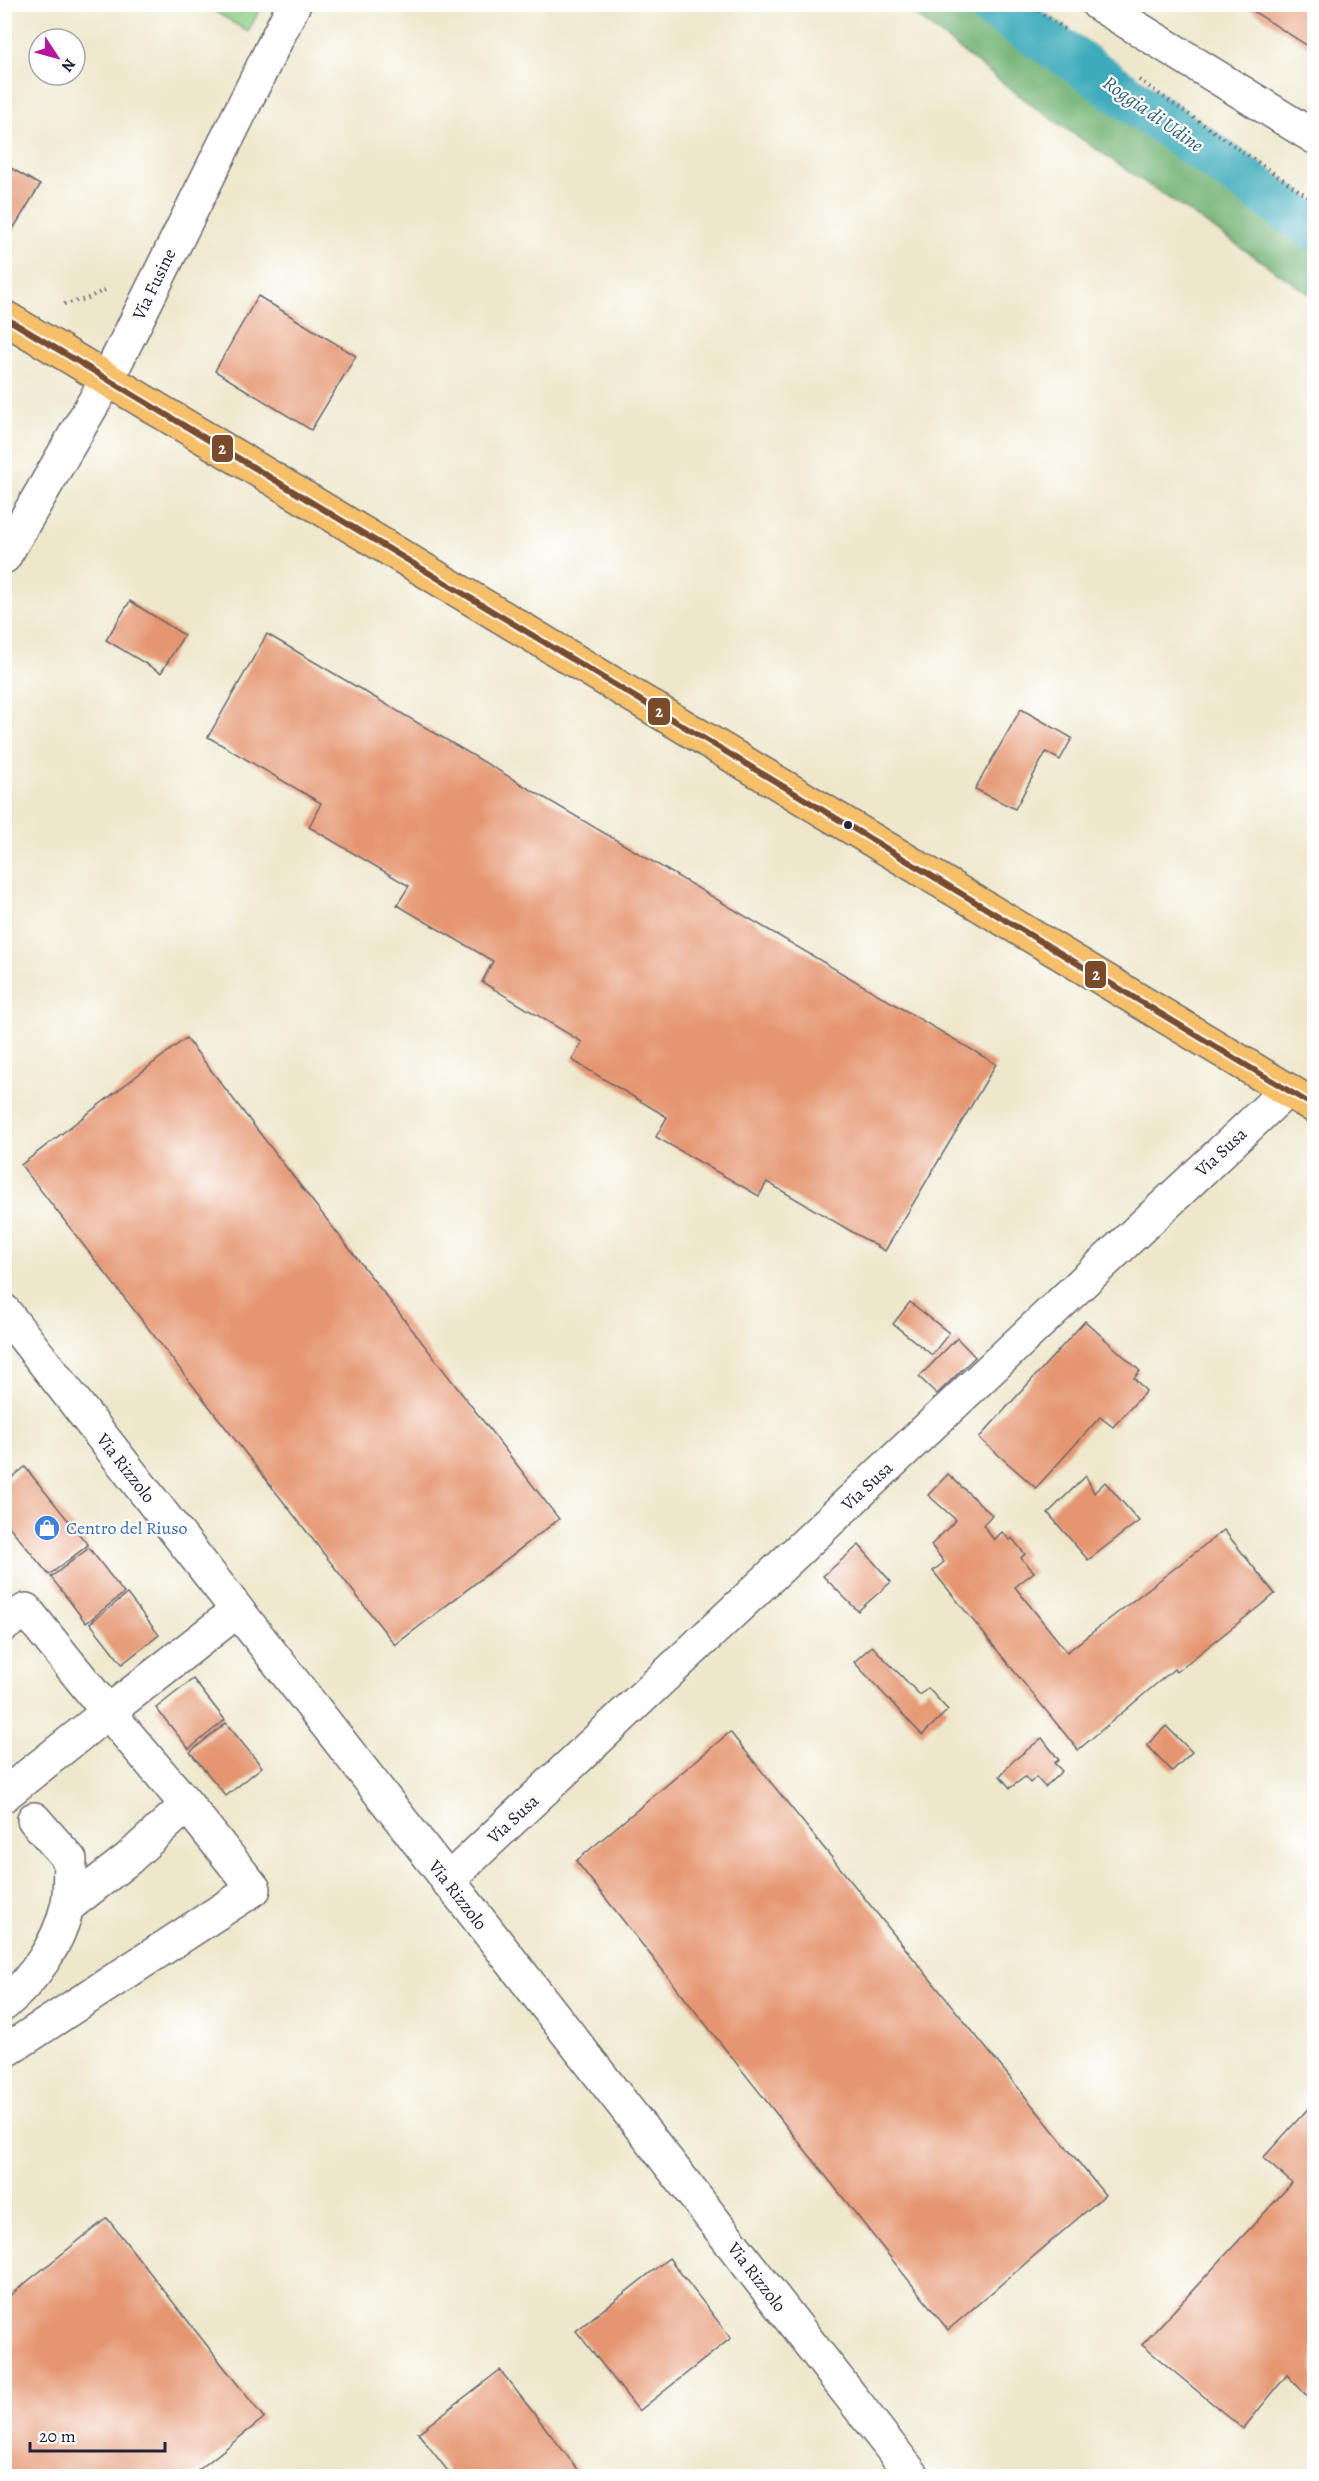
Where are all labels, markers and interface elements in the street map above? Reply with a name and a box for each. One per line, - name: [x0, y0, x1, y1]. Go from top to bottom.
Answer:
- north arrow: [27, 27, 87, 87]
- text: N: [56, 54, 81, 77]
- water label: Roggia di Udine: [1097, 69, 1209, 159]
- street label: Via Fusine: [126, 244, 182, 325]
- line badge: 2: [211, 434, 234, 463]
- text: 2: [218, 438, 226, 460]
- line badge: 2: [647, 697, 671, 726]
- text: 2: [655, 701, 663, 723]
- unlabelled marker: [842, 819, 854, 831]
- line badge: 2: [1084, 960, 1107, 989]
- text: 2: [1092, 964, 1100, 986]
- street label: Via Susa: [1189, 1122, 1252, 1183]
- street label: Via Rizzolo: [91, 1427, 161, 1508]
- street label: Via Susa: [835, 1456, 898, 1517]
- shop icon: Centro del Riuso: [32, 1513, 62, 1543]
- place label: Centro del Riuso: [66, 1516, 188, 1540]
- street label: Via Susa: [481, 1789, 544, 1850]
- street label: Via Rizzolo: [423, 1854, 493, 1935]
- street label: Via Rizzolo: [722, 2236, 792, 2317]
- scale bar: [30, 2415, 165, 2453]
- text: 20 m: [39, 2424, 76, 2448]

